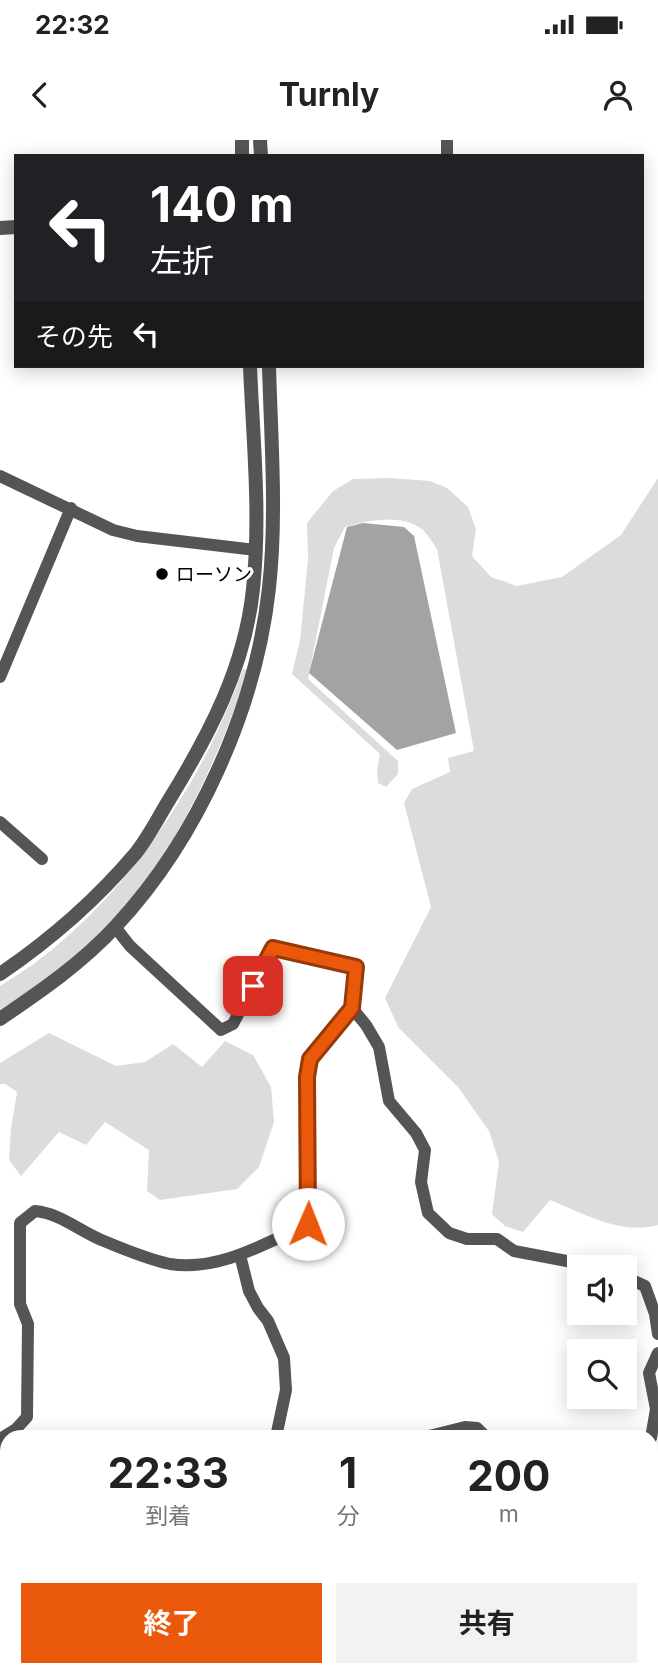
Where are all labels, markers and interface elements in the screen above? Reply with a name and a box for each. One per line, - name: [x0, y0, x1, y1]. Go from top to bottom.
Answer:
- text: 22:32: [35, 9, 110, 40]
- text: Turnly: [279, 75, 379, 114]
- icon: back: [21, 76, 59, 114]
- icon: person: [599, 76, 637, 114]
- text: 140 m: [150, 175, 294, 234]
- icon: left: [35, 182, 126, 273]
- text: 左折: [150, 241, 214, 280]
- icon: left: [127, 315, 165, 353]
- text: その先: [35, 321, 113, 352]
- place label: ローソン: [176, 563, 252, 586]
- marker: ローソン: [154, 566, 170, 582]
- pin: [223, 956, 283, 1016]
- icon: arrive: [234, 967, 272, 1005]
- position arrow: [271, 1187, 345, 1261]
- map controls: [567, 1255, 637, 1409]
- button: sound: [567, 1255, 637, 1325]
- button: search: [567, 1339, 637, 1409]
- text: 22:33: [108, 1447, 229, 1498]
- text: 1: [339, 1447, 357, 1498]
- text: 200: [467, 1450, 550, 1501]
- text: m: [499, 1500, 519, 1528]
- text: 到着: [145, 1502, 191, 1530]
- text: 分: [337, 1502, 360, 1530]
- button: 終了: [21, 1583, 322, 1663]
- button: 共有: [336, 1583, 637, 1663]

